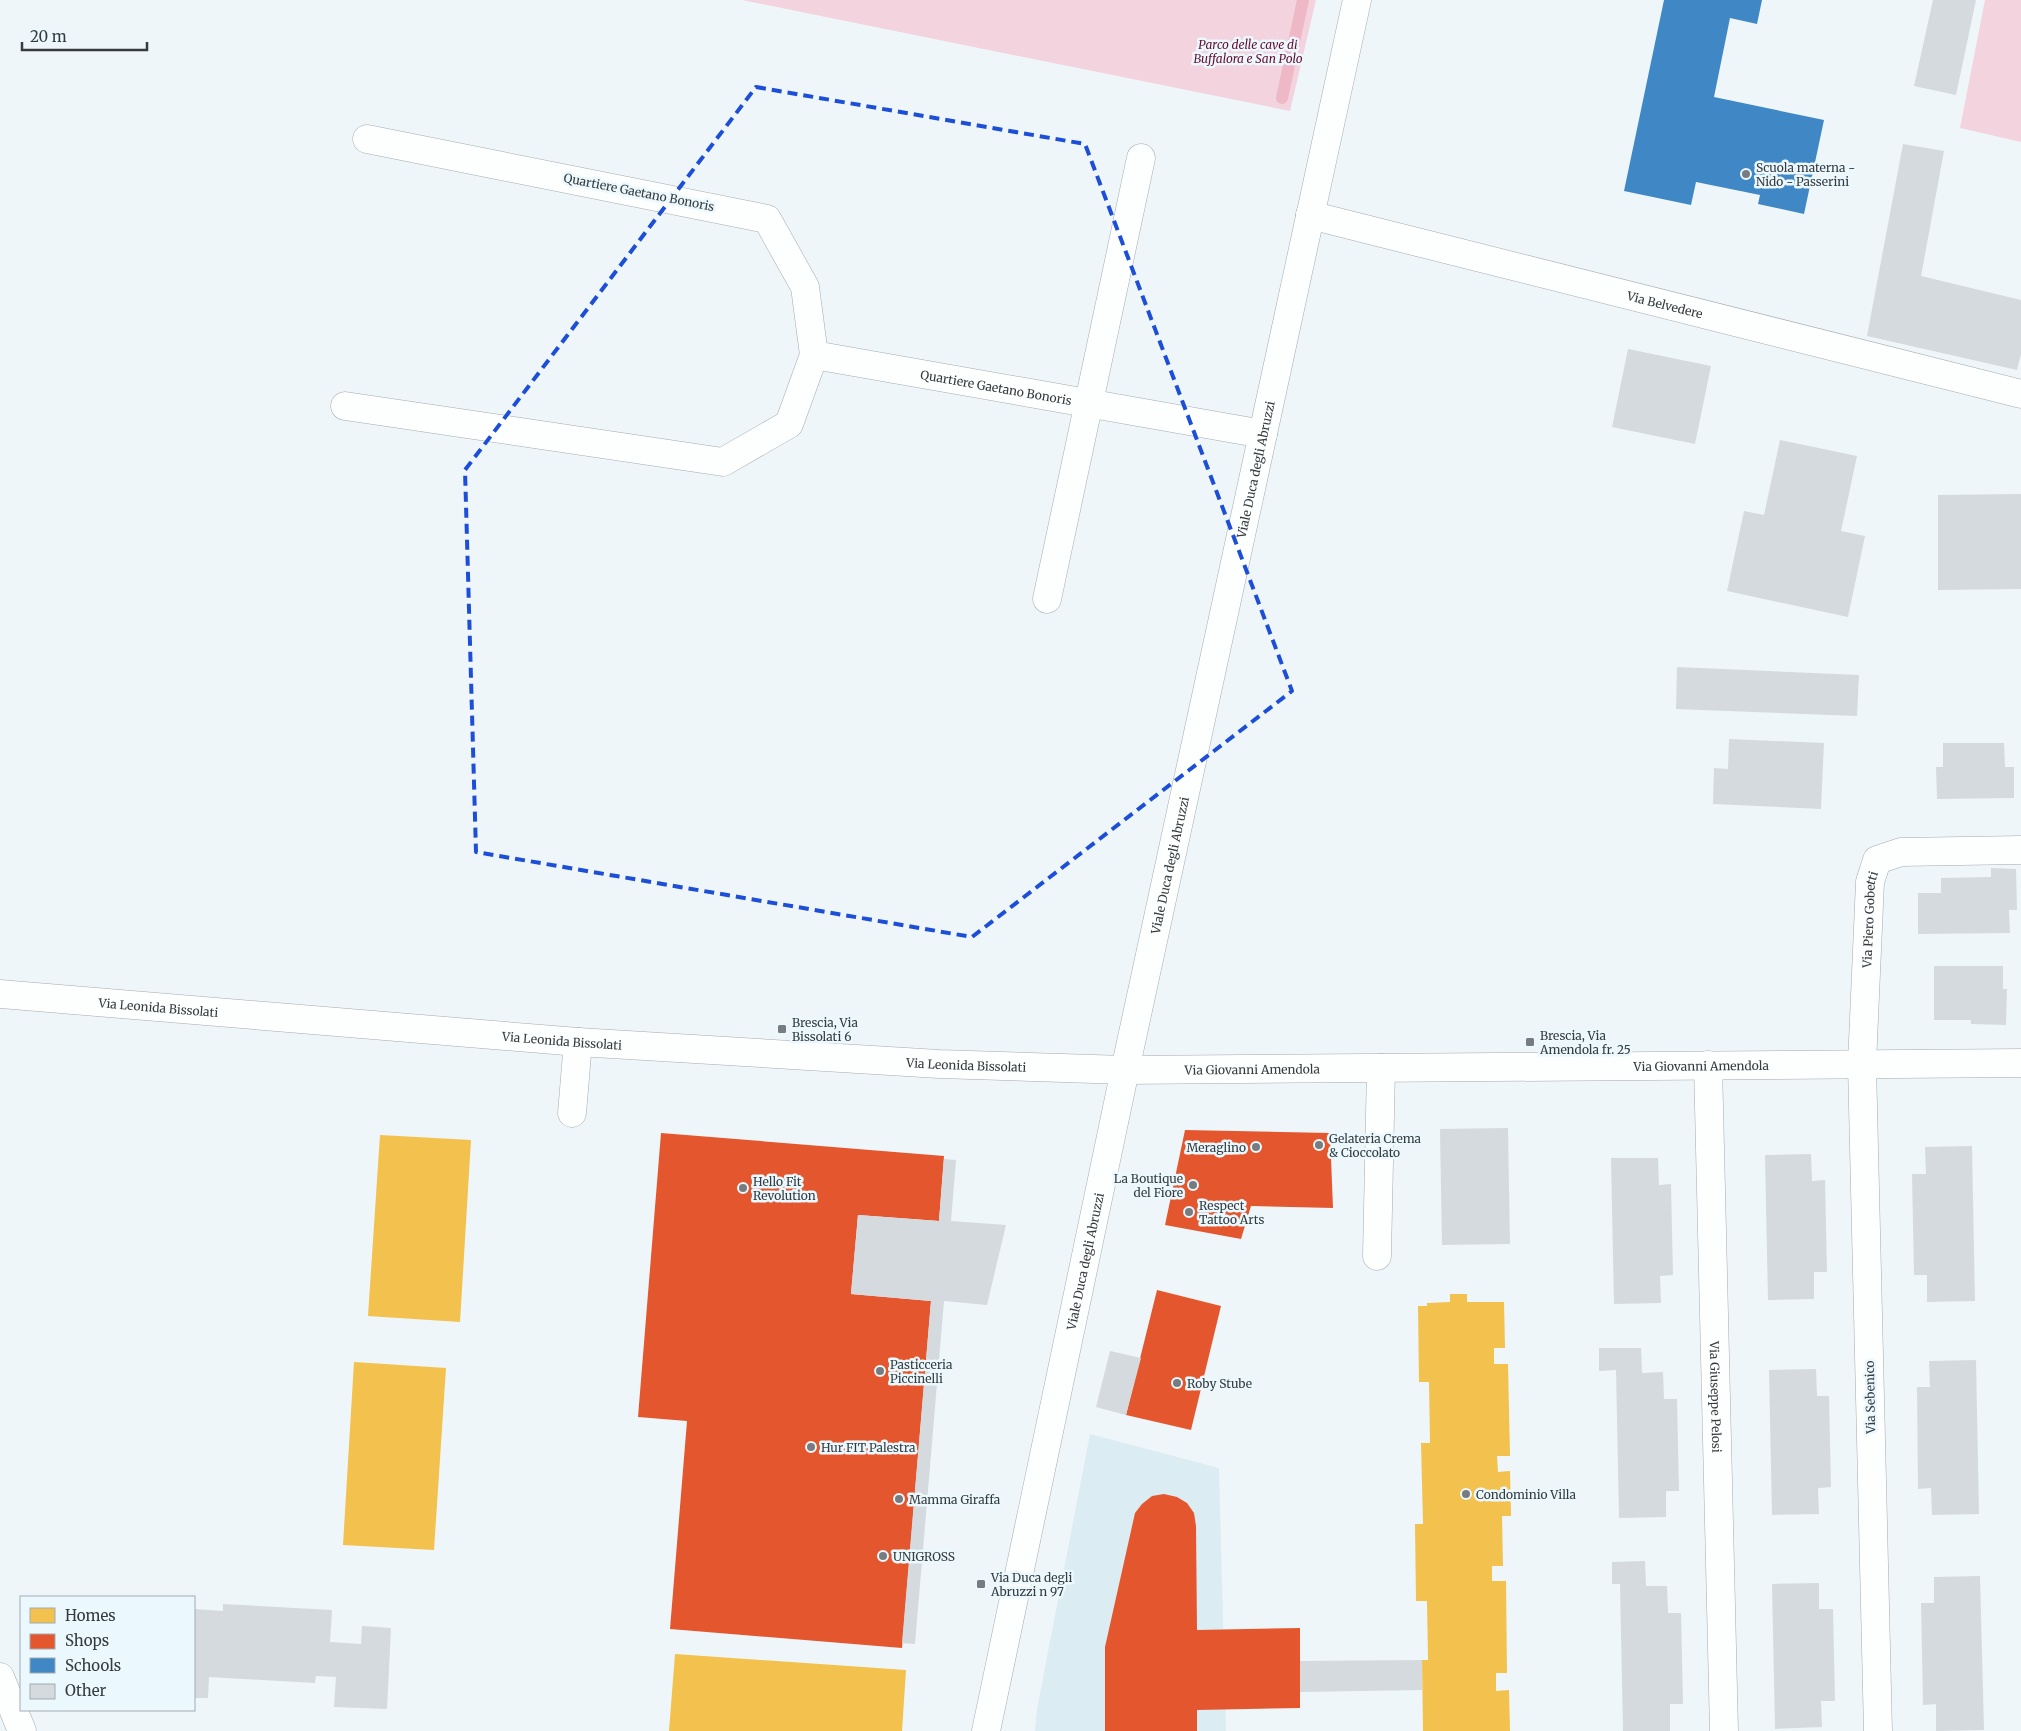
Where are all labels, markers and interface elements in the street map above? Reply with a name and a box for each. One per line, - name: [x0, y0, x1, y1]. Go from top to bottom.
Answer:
- scale bar: [22, 20, 148, 52]
- text: 20 m: [30, 27, 67, 46]
- park label: Parco delle cave di Buffalora e San Polo: [1193, 37, 1303, 66]
- place label: Scuola materna - Nido - Passerini: [1756, 160, 1855, 189]
- marker: Scuola materna - Nido - Passerini: [1740, 168, 1752, 180]
- street label: Quartiere Gaetano Bonoris: [562, 170, 716, 214]
- street label: Via Belvedere: [1625, 287, 1704, 321]
- street label: Quartiere Gaetano Bonoris: [919, 366, 1073, 408]
- street label: Viale Duca degli Abruzzi: [1233, 399, 1277, 540]
- street label: Viale Duca degli Abruzzi: [1147, 795, 1192, 936]
- street label: Via Piero Gobetti: [1859, 869, 1881, 969]
- street label: Via Leonida Bissolati: [97, 995, 219, 1020]
- place label: Brescia, Via Bissolati 6: [792, 1015, 858, 1044]
- marker: Brescia, Via Bissolati 6: [776, 1023, 788, 1035]
- street label: Via Leonida Bissolati: [501, 1028, 622, 1052]
- place label: Brescia, Via Amendola fr. 25: [1539, 1028, 1631, 1057]
- marker: Brescia, Via Amendola fr. 25: [1524, 1036, 1536, 1048]
- street label: Via Leonida Bissolati: [905, 1054, 1027, 1074]
- street label: Via Giovanni Amendola: [1632, 1057, 1770, 1074]
- street label: Via Giovanni Amendola: [1184, 1061, 1321, 1077]
- place label: Gelateria Crema & Cioccolato: [1329, 1131, 1422, 1160]
- marker: Gelateria Crema & Cioccolato: [1313, 1139, 1325, 1151]
- place label: Meraglino: [1187, 1140, 1246, 1155]
- marker: Meraglino: [1250, 1141, 1262, 1153]
- place label: La Boutique del Fiore: [1114, 1171, 1183, 1200]
- place label: Hello Fit Revolution: [753, 1174, 816, 1203]
- marker: La Boutique del Fiore: [1187, 1179, 1199, 1191]
- marker: Hello Fit Revolution: [737, 1182, 749, 1194]
- street label: Viale Duca degli Abruzzi: [1063, 1191, 1107, 1332]
- place label: Respect Tattoo Arts: [1199, 1198, 1264, 1227]
- marker: Respect Tattoo Arts: [1183, 1206, 1195, 1218]
- street label: Via Giuseppe Pelosi: [1707, 1340, 1725, 1453]
- place label: Pasticceria Piccinelli: [890, 1357, 953, 1386]
- street label: Via Sebenico: [1862, 1360, 1878, 1435]
- marker: Pasticceria Piccinelli: [874, 1365, 886, 1377]
- place label: Roby Stube: [1187, 1376, 1252, 1391]
- marker: Roby Stube: [1171, 1377, 1183, 1389]
- place label: Hur FIT Palestra: [821, 1440, 916, 1455]
- marker: Hur FIT Palestra: [805, 1441, 817, 1453]
- place label: Condominio Villa: [1476, 1487, 1577, 1502]
- marker: Condominio Villa: [1460, 1488, 1472, 1500]
- place label: Mamma Giraffa: [909, 1492, 1001, 1507]
- marker: Mamma Giraffa: [893, 1493, 905, 1505]
- place label: UNIGROSS: [893, 1549, 955, 1564]
- marker: UNIGROSS: [877, 1550, 889, 1562]
- place label: Via Duca degli Abruzzi n 97: [990, 1570, 1073, 1599]
- marker: Via Duca degli Abruzzi n 97: [975, 1578, 987, 1590]
- legend: [20, 1596, 195, 1711]
- text: Homes: [65, 1606, 116, 1625]
- text: Shops: [65, 1631, 109, 1650]
- text: Schools: [65, 1656, 121, 1675]
- text: Other: [65, 1681, 107, 1700]

